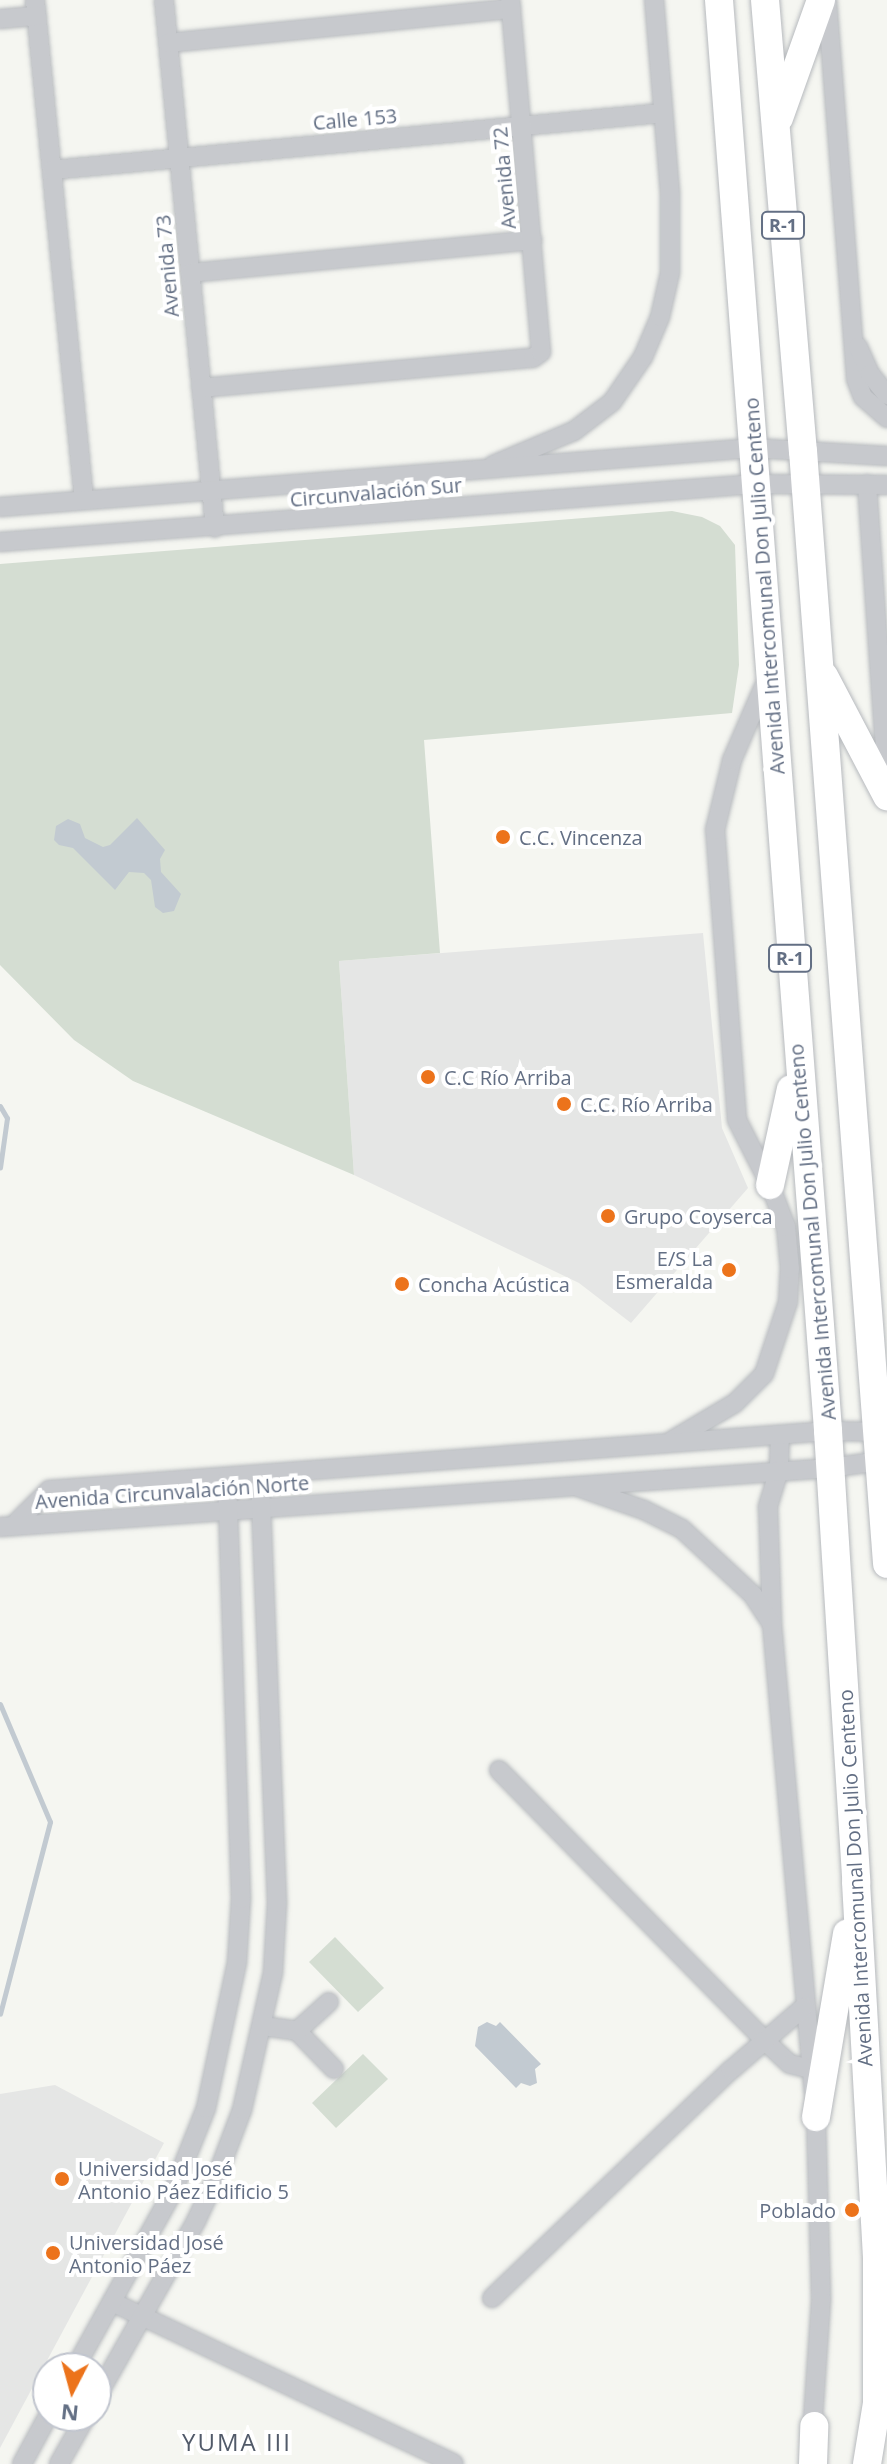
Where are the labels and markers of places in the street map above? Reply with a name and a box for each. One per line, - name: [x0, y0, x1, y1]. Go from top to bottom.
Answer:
- place label: C.C. Vincenza: [519, 825, 643, 849]
- marker: C.C. Vincenza: [494, 828, 512, 846]
- place label: C.C Río Arriba: [444, 1065, 572, 1089]
- marker: C.C Río Arriba: [419, 1068, 437, 1086]
- place label: C.C. Río Arriba: [580, 1092, 713, 1116]
- marker: C.C. Río Arriba: [555, 1095, 573, 1113]
- place label: Grupo Coyserca: [624, 1204, 773, 1228]
- marker: Grupo Coyserca: [599, 1207, 617, 1225]
- place label: E/S La Esmeralda: [615, 1246, 713, 1293]
- marker: E/S La Esmeralda: [720, 1261, 738, 1279]
- place label: Concha Acústica: [418, 1272, 570, 1296]
- marker: Concha Acústica: [393, 1275, 411, 1293]
- place label: Universidad José Antonio Páez Edificio 5: [78, 2156, 289, 2203]
- marker: Universidad José Antonio Páez Edificio 5: [53, 2170, 71, 2188]
- place label: Poblado: [759, 2198, 836, 2222]
- marker: Poblado: [843, 2201, 861, 2219]
- place label: Universidad José Antonio Páez: [69, 2230, 224, 2277]
- marker: Universidad José Antonio Páez: [44, 2244, 62, 2262]

